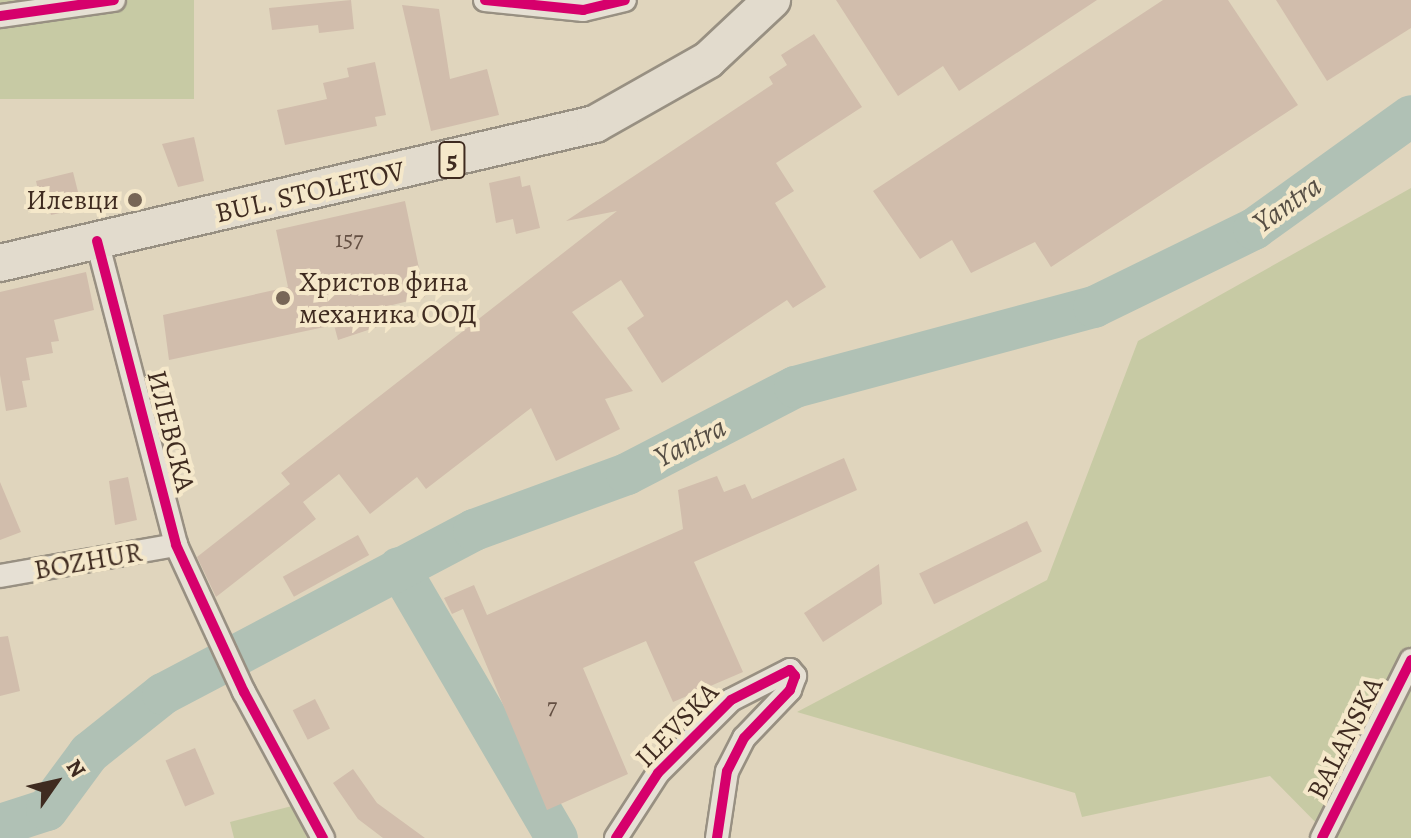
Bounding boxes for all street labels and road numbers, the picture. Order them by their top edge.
road number: 5 [438,138,466,182]
street label: BUL. STOLETOV [212,154,408,230]
street label: ИЛЕВСКА [140,367,202,495]
street label: BOZHUR [31,535,145,587]
street label: BALANSKA [1300,671,1390,805]
street label: ILEVSKA [628,675,726,775]

